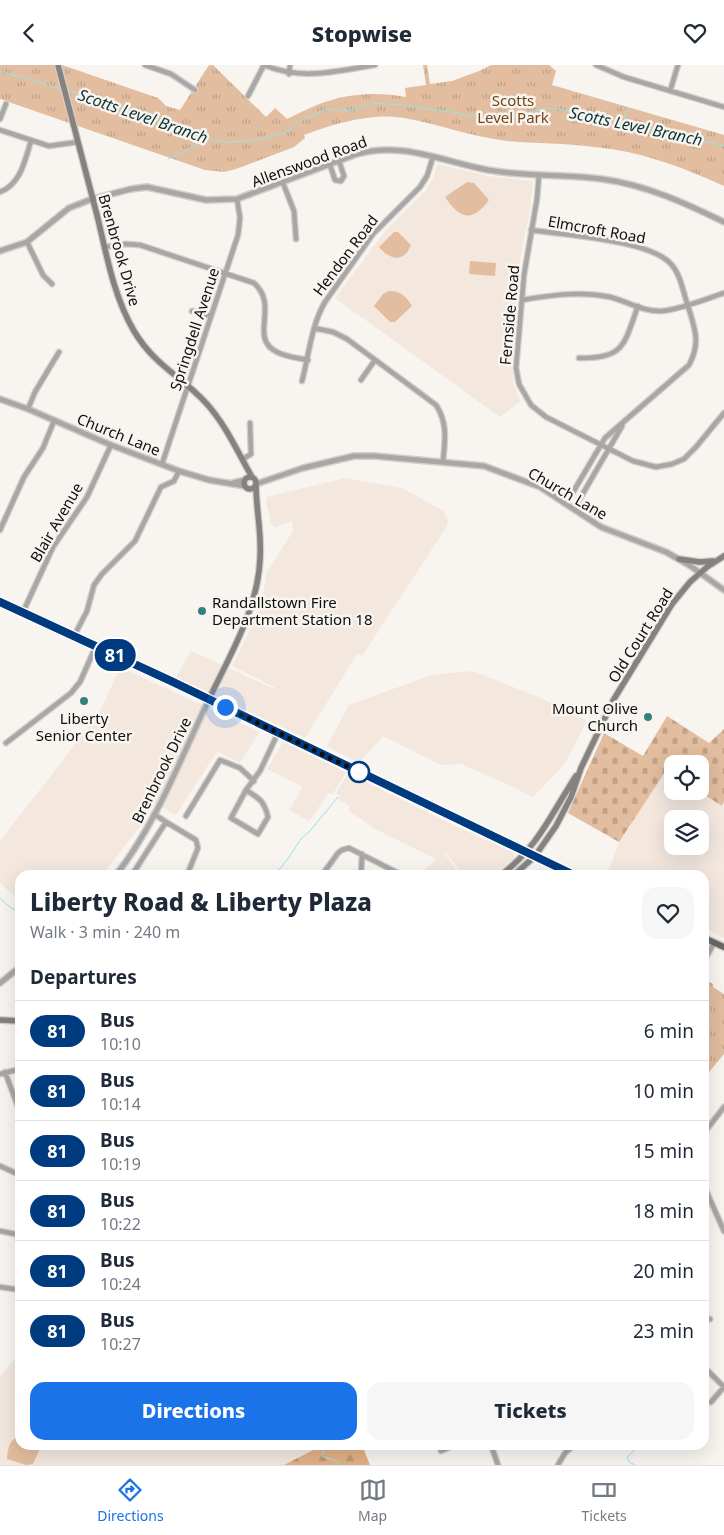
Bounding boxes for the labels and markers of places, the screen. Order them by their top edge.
place label: Randallstown Fire Department Station 18 [212,592,373,629]
marker: Randallstown Fire Department Station 18 [196,605,208,617]
marker: Liberty Senior Center [78,695,90,707]
place label: Mount Olive Church [552,698,638,735]
place label: Liberty Senior Center [36,708,132,745]
marker: Mount Olive Church [642,711,654,723]
unlabelled marker [348,761,370,783]

